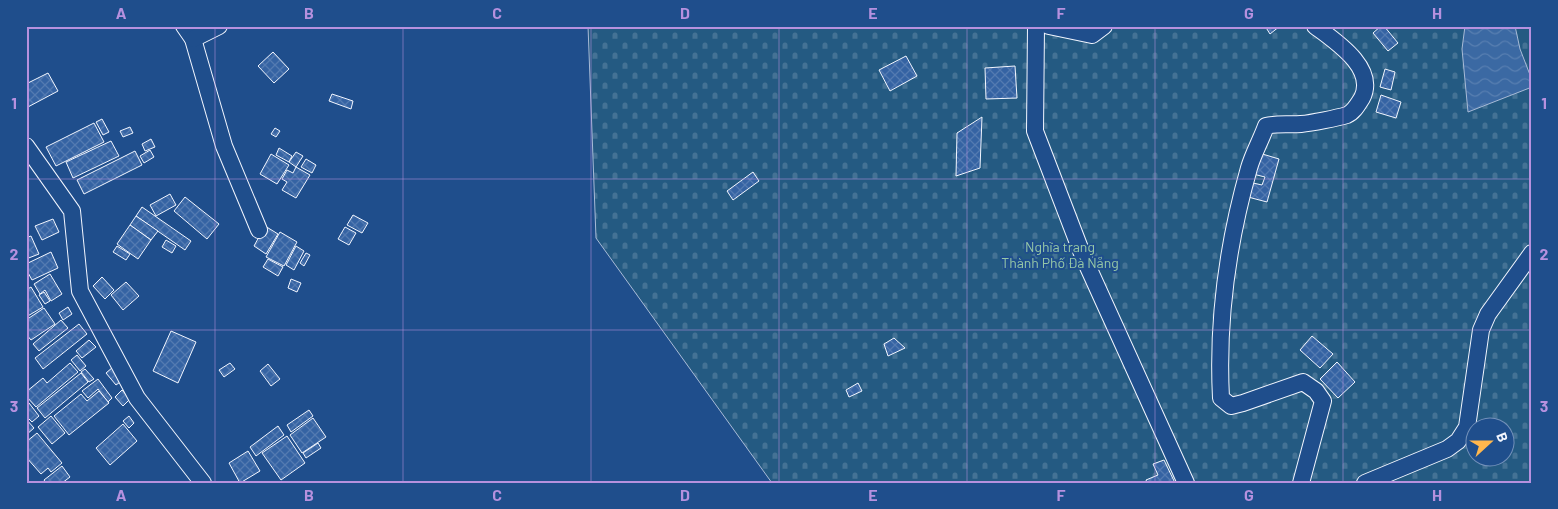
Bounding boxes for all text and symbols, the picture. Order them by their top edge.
text: A [116,3,127,22]
text: B [304,3,314,22]
text: C [492,3,502,22]
text: D [680,3,690,22]
text: E [868,3,878,22]
text: F [1057,3,1066,22]
text: G [1244,3,1254,22]
text: H [1432,3,1442,22]
text: 1 [11,93,17,112]
text: 1 [1541,93,1547,112]
park label: Nghĩa trang Thành Phố Đà Nẵng [1001,238,1119,271]
text: 2 [10,244,19,263]
text: 2 [1540,244,1549,263]
text: 3 [10,396,18,415]
text: 3 [1540,396,1548,415]
north arrow [1466,416,1516,466]
text: B [1493,430,1512,444]
text: A [116,485,127,504]
text: B [304,485,314,504]
text: C [492,485,502,504]
text: D [680,485,690,504]
text: E [868,485,878,504]
text: F [1057,485,1066,504]
text: G [1244,485,1254,504]
text: H [1432,485,1442,504]

